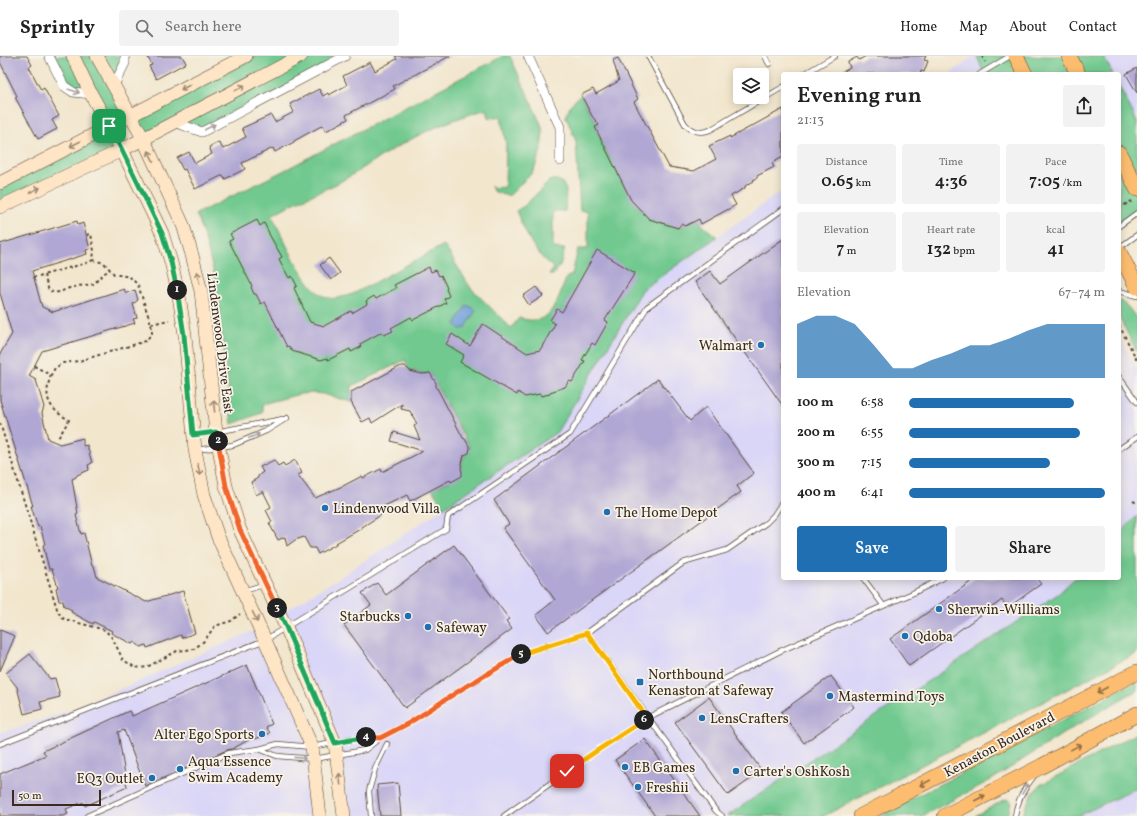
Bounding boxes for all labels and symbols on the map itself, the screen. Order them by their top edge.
one-way arrow [181,84,193,91]
one-way arrow [234,84,246,91]
one-way arrow [68,87,80,95]
pin [92,109,126,143]
one-way arrow [204,123,216,131]
one-way arrow [69,141,81,149]
one-way arrow [147,150,154,162]
one-way arrow [29,186,41,193]
one-way arrow [193,270,201,283]
street label: Lindenwood Drive East [201,271,238,415]
pin: 1 [167,280,187,300]
place label: Walmart [699,337,753,356]
marker: Walmart [756,340,766,350]
one-way arrow [210,399,217,412]
pin: 2 [208,431,228,451]
one-way arrow [248,432,260,439]
one-way arrow [195,463,203,476]
place label: Lindenwood Villa [333,500,440,519]
marker: Lindenwood Villa [320,503,330,513]
place label: The Home Depot [615,504,718,523]
marker: The Home Depot [602,507,612,517]
pin: 3 [267,598,287,618]
place label: Sherwin-Williams [947,601,1060,620]
marker: Sherwin-Williams [934,604,944,614]
place label: Starbucks [339,608,400,627]
one-way arrow [252,611,259,623]
marker: Starbucks [403,611,413,621]
place label: Safeway [436,619,487,638]
marker: Safeway [423,622,433,632]
place label: Qdoba [913,628,953,647]
marker: Qdoba [900,631,910,641]
pin: 5 [511,644,531,664]
place label: Northbound Kenaston at Safeway [648,666,774,701]
marker: Northbound Kenaston at Safeway [635,677,645,687]
one-way arrow [1097,687,1109,694]
place label: Mastermind Toys [838,688,945,707]
marker: Mastermind Toys [825,691,835,701]
street label: Kenaston Boulevard [941,708,1059,783]
pin: 6 [634,710,654,730]
place label: LensCrafters [710,710,789,729]
marker: LensCrafters [697,713,707,723]
place label: Alter Ego Sports [154,726,254,745]
pin: 4 [356,727,376,747]
marker: Alter Ego Sports [257,729,267,739]
one-way arrow [1070,743,1082,750]
place label: Aqua Essence Swim Academy [188,753,283,788]
one-way arrow [293,754,306,762]
pin [550,754,584,788]
place label: EB Games [633,759,695,778]
marker: EB Games [620,762,630,772]
place label: Carter's OshKosh [744,763,850,782]
marker: Aqua Essence Swim Academy [175,764,185,774]
marker: Carter's OshKosh [731,766,741,776]
place label: EQ3 Outlet [77,770,144,789]
marker: EQ3 Outlet [147,773,157,783]
one-way arrow [336,773,343,786]
place label: Freshii [646,779,689,798]
one-way arrow [919,779,931,787]
marker: Freshii [633,782,643,792]
one-way arrow [1022,783,1030,795]
scale bar [12,788,101,807]
one-way arrow [973,794,985,801]

